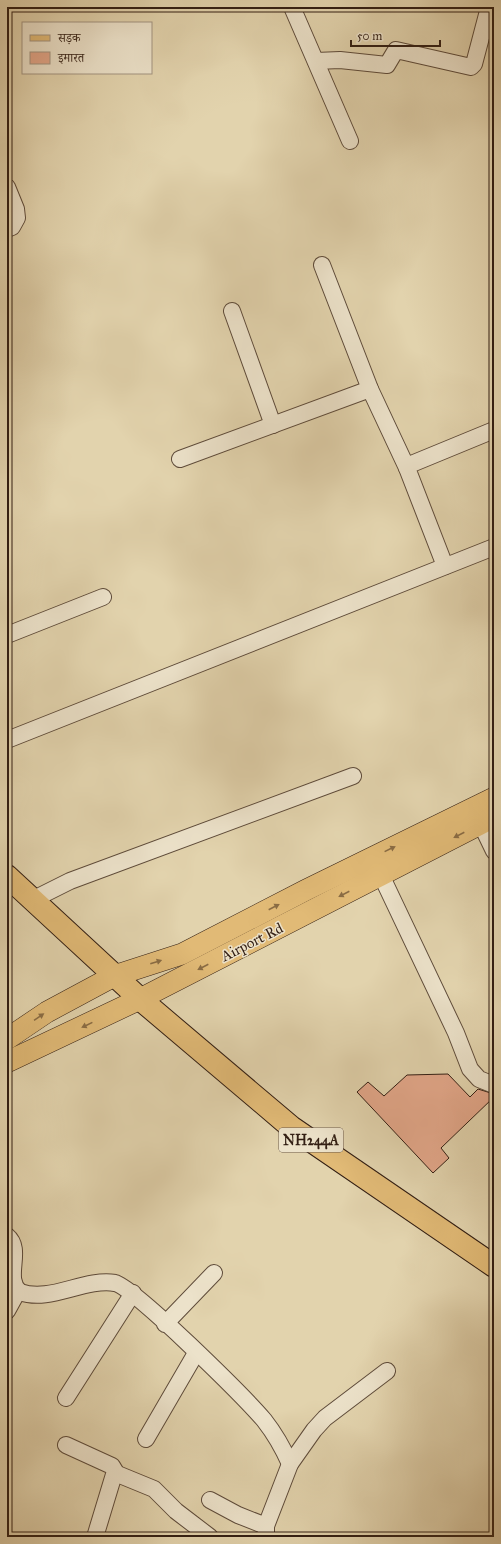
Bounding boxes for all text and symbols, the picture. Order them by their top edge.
legend [22,22,152,74]
scale bar [351,22,440,48]
text: 50 m [357,29,382,43]
text: सड़क [57,31,82,45]
text: इमारत [57,51,85,65]
one-way arrow [453,832,465,838]
one-way arrow [384,845,396,852]
one-way arrow [338,891,349,897]
one-way arrow [268,903,279,910]
street label: Airport Rd [217,919,286,966]
one-way arrow [151,959,163,965]
one-way arrow [197,963,209,970]
one-way arrow [34,1013,44,1021]
one-way arrow [81,1022,93,1028]
road number: NH244A [279,1128,343,1152]

